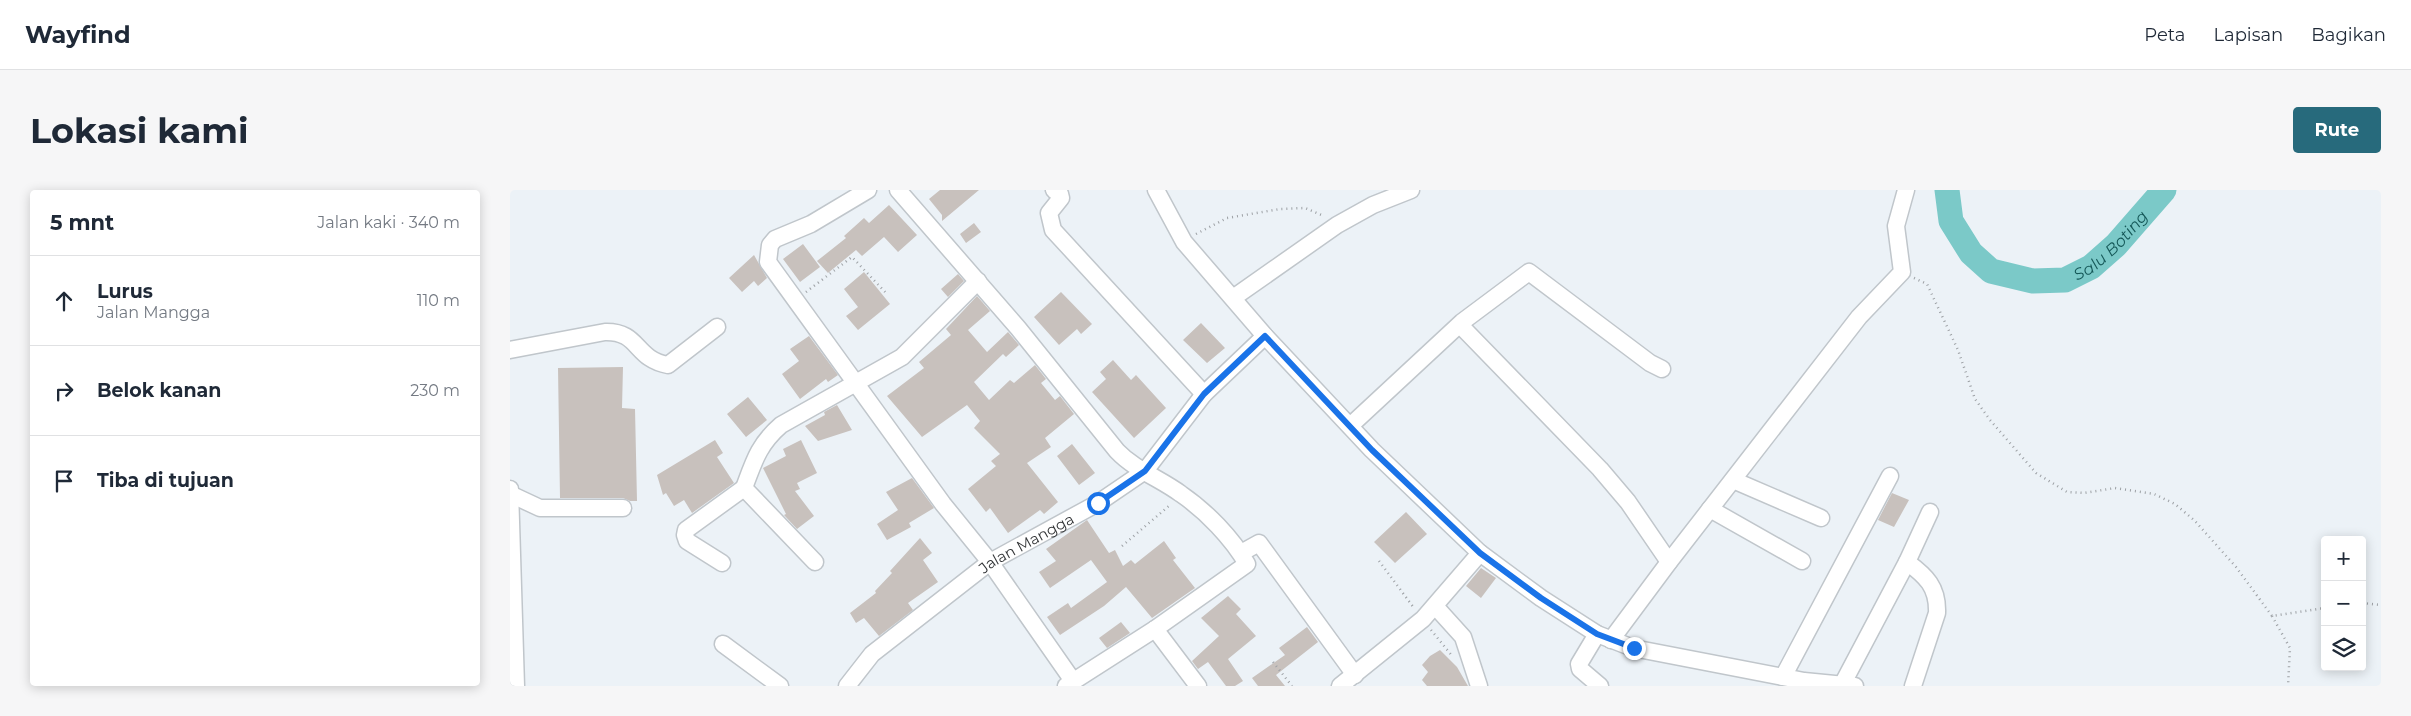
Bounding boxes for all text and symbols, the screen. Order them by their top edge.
text: Wayfind [25,20,131,49]
text: Peta [2144,24,2185,46]
text: Lapisan [2213,24,2283,46]
text: Bagikan [2311,24,2386,46]
button: Rute [2293,107,2381,153]
text: Lokasi kami [30,109,249,152]
water label: Salu Boting [2070,206,2151,284]
text: 5 mnt [50,210,114,235]
text: Jalan kaki · 340 m [317,213,460,232]
text: Lurus [97,280,153,303]
icon: ahead [50,287,78,315]
text: 110 m [417,291,460,310]
text: Jalan Mangga [97,303,210,322]
icon: right [50,377,78,405]
text: Belok kanan [97,379,221,402]
text: 230 m [410,381,460,400]
icon: arrive [50,467,78,495]
text: Tiba di tujuan [97,469,234,492]
route start [1087,492,1110,515]
street label: Jalan Mangga [974,509,1077,578]
map controls [2321,536,2366,671]
button: + [2321,536,2366,581]
button: − [2321,581,2366,626]
button: layers [2321,626,2366,671]
route end [1623,637,1646,660]

